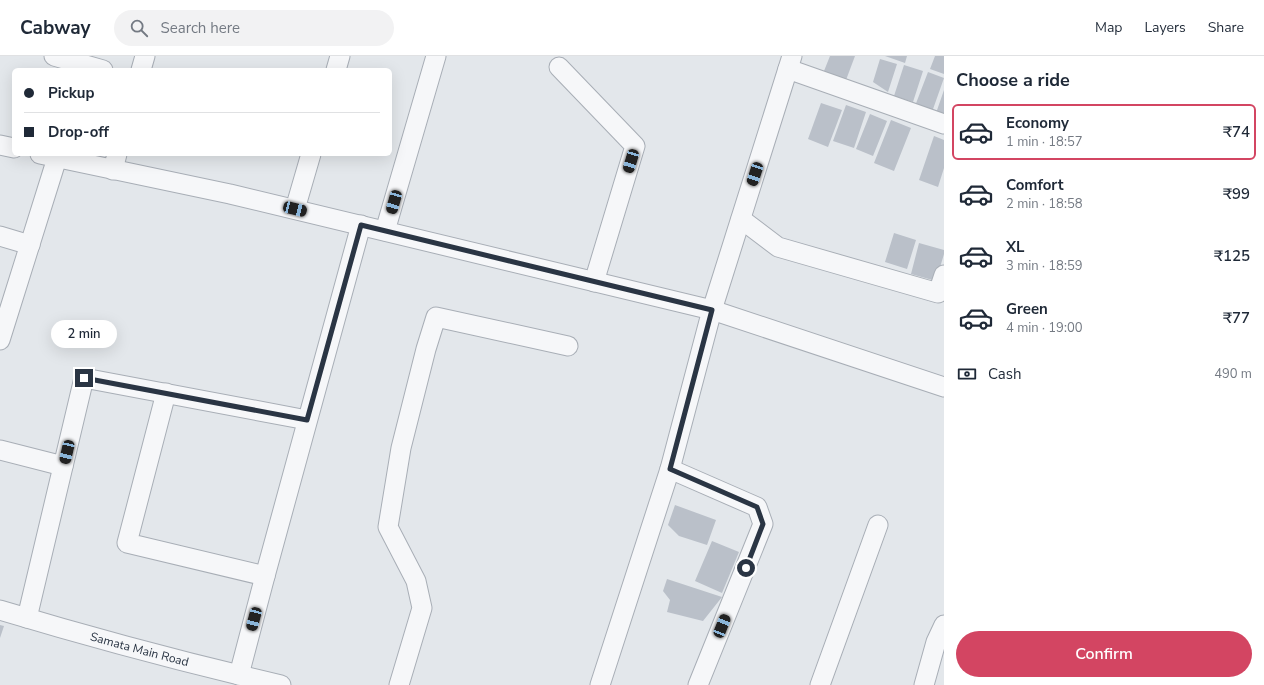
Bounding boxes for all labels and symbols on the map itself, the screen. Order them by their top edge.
car [622,148,640,174]
car [746,161,764,187]
car [385,189,403,215]
car [282,200,308,218]
callout: 2 min [51,320,117,348]
route end [75,369,93,387]
car [58,439,76,465]
route start [737,559,755,577]
car [245,606,263,632]
car [712,613,732,639]
street label: Samata Main Road [88,629,191,670]

